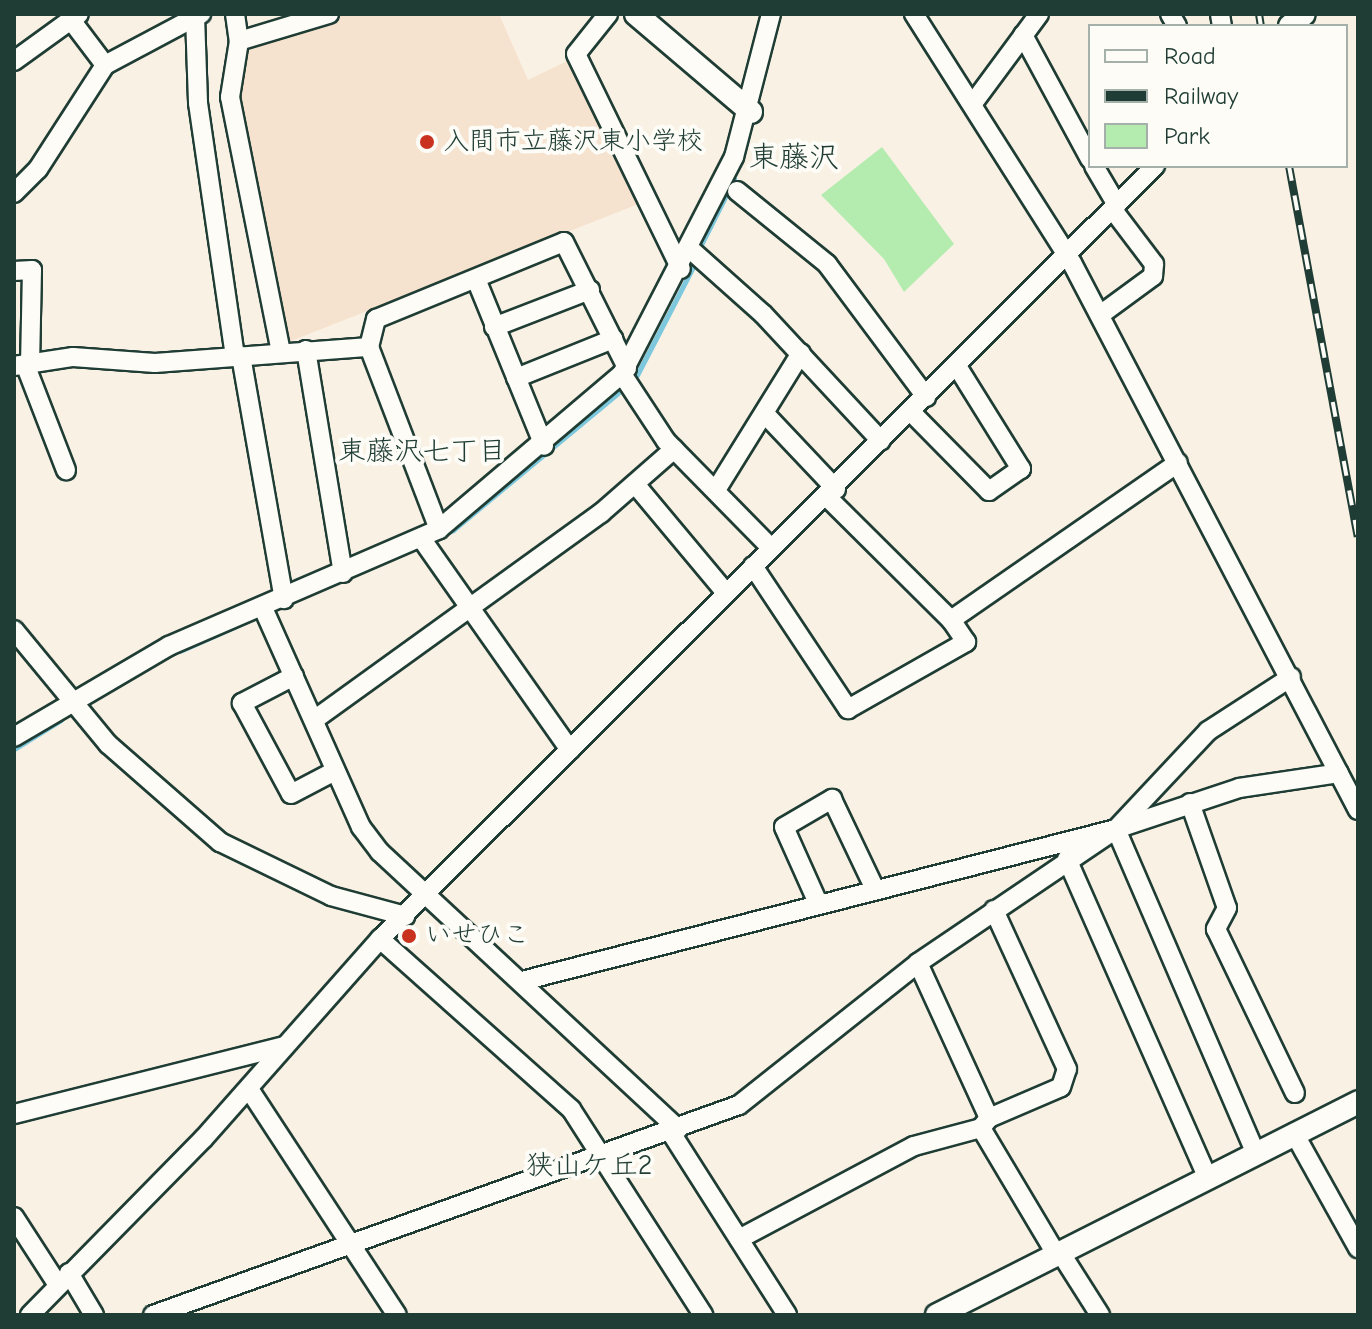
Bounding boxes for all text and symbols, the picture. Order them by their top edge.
legend [1088,24,1348,168]
text: Road [1164,42,1216,70]
text: Railway [1164,82,1238,110]
text: Park [1164,122,1210,150]
place label: 入間市立藤沢東小学校 [443,126,703,158]
marker: 入間市立藤沢東小学校 [418,133,436,151]
district label: 東藤沢 [749,140,839,176]
district label: 東藤沢七丁目 [338,434,506,468]
place label: いせひこ [425,920,529,952]
marker: いせひこ [400,927,418,945]
district label: 狭山ケ丘2 [526,1148,652,1182]

